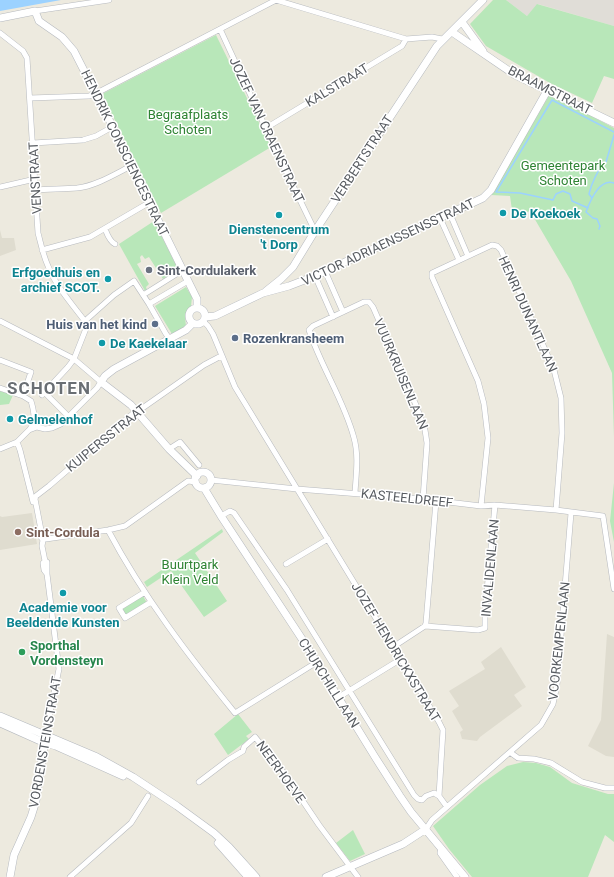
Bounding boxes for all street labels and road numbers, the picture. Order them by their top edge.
street label: JOZEF VAN CRAENSTRAAT [227,55,308,206]
street label: KALSTRAAT [303,60,372,110]
street label: BRAAMSTRAAT [506,62,595,118]
street label: HENDRIK CONSCIENCESTRAAT [78,67,172,239]
street label: VERBERTSTRAAT [328,112,396,206]
street label: VENSTRAAT [26,141,44,215]
street label: VICTOR ADRIAENSSENSSTRAAT [299,195,477,289]
street label: HENRI DUNANTLAAN [496,254,560,374]
street label: VUURKRUISENLAAN [371,316,431,432]
street label: KUIPERSSTRAAT [63,401,149,475]
street label: KASTEELDREEF [360,486,454,510]
street label: INVALIDENLAAN [478,518,502,618]
street label: JOZEF HENDRICKXSTRAAT [348,580,444,725]
street label: VOORKEMPENLAAN [545,581,573,701]
street label: CHURCHILLLAAN [295,635,363,731]
street label: VORDENSTEINSTRAAT [26,675,64,809]
street label: NEERHOEVE [253,738,309,806]

